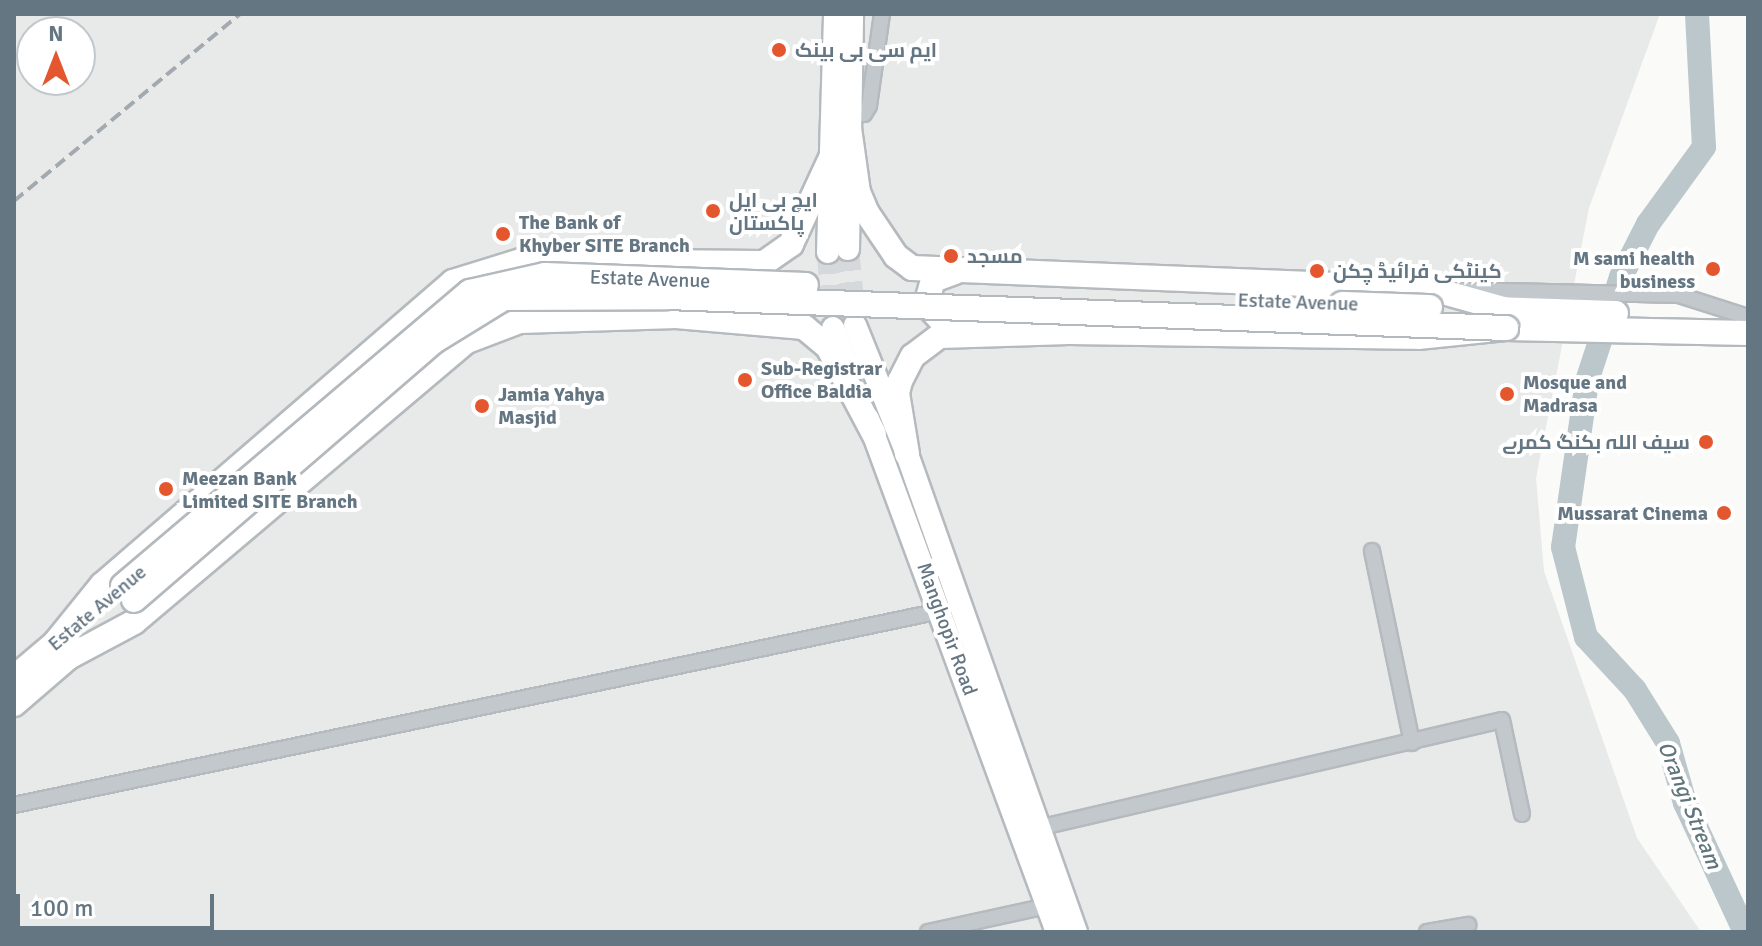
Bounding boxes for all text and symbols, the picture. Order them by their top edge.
north arrow [16,16,96,96]
text: N [48,20,64,47]
place label: ایم سی بی بینک [795,38,937,62]
marker: ایم سی بی بینک [770,41,788,59]
place label: ایچ بی ایل پاکستان [729,188,818,235]
marker: ایچ بی ایل پاکستان [704,202,722,220]
place label: The Bank of Khyber SITE Branch [519,210,690,257]
marker: The Bank of Khyber SITE Branch [494,225,512,243]
place label: مسجد [967,244,1023,268]
place label: M sami health business [1573,246,1695,293]
marker: مسجد [942,247,960,265]
marker: M sami health business [1702,258,1724,280]
place label: کینٹکی فرائیڈ چکن [1333,259,1502,283]
marker: کینٹکی فرائیڈ چکن [1308,262,1326,280]
street label: Estate Avenue [589,265,711,293]
street label: Estate Avenue [1237,288,1359,316]
place label: Sub-Registrar Office Baldia [761,356,882,403]
place label: Mosque and Madrasa [1523,370,1627,417]
marker: Sub-Registrar Office Baldia [736,371,754,389]
place label: Jamia Yahya Masjid [498,382,605,429]
marker: Mosque and Madrasa [1498,385,1516,403]
marker: Jamia Yahya Masjid [473,397,491,415]
place label: سیف اللہ بکنگ کمرے [1502,430,1690,454]
marker: سیف اللہ بکنگ کمرے [1697,433,1715,451]
place label: Meezan Bank Limited SITE Branch [182,466,358,513]
marker: Meezan Bank Limited SITE Branch [157,480,175,498]
place label: Mussarat Cinema [1557,501,1708,525]
marker: Mussarat Cinema [1715,504,1733,522]
street label: Manghopir Road [912,559,982,699]
street label: Estate Avenue [43,560,151,656]
water label: Orangi Stream [1652,737,1728,873]
scale bar [20,878,218,928]
text: 100 m [30,893,93,923]

